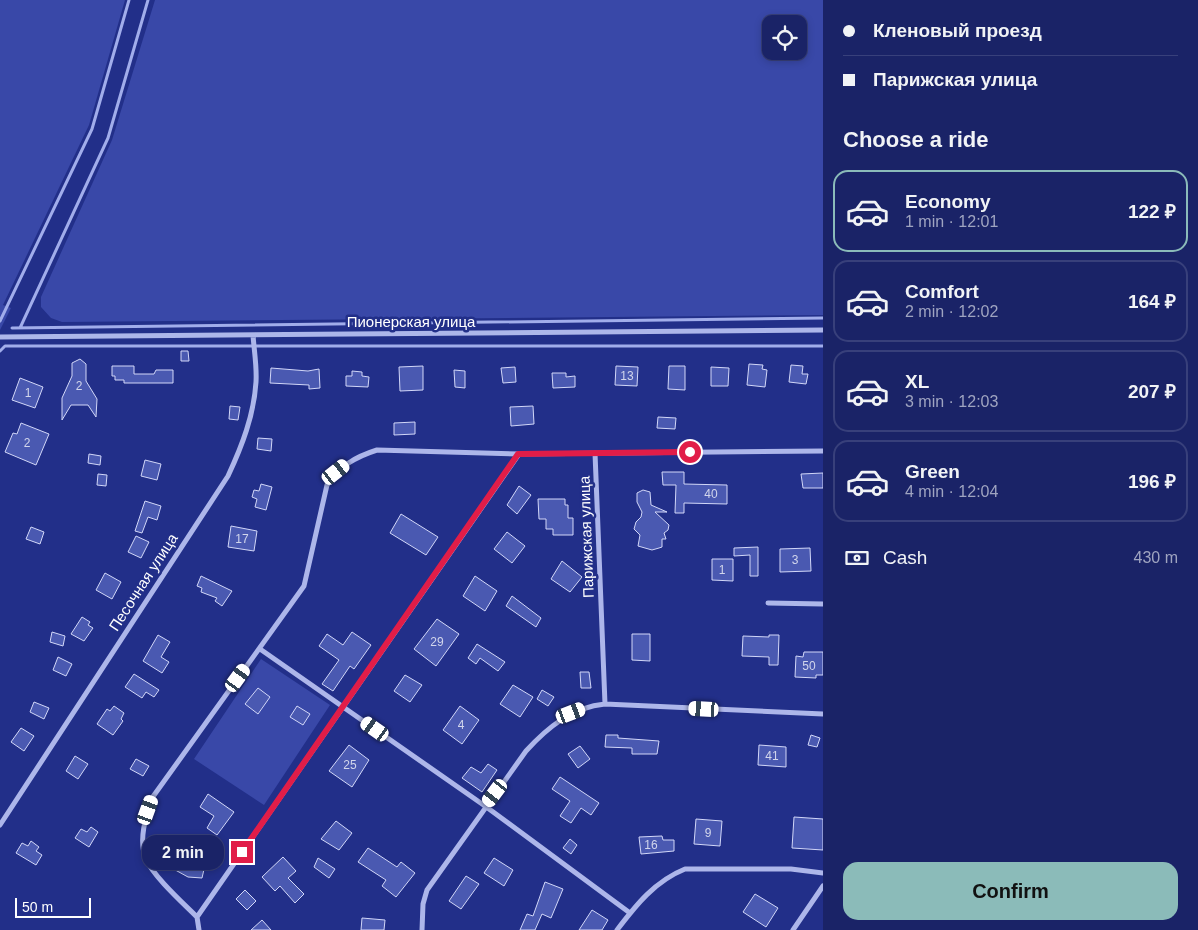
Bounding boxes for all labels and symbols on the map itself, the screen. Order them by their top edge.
street label: Пионерская улица [347,313,476,330]
house number: 13 [620,369,634,383]
house number: 2 [76,379,83,393]
house number: 1 [25,386,32,400]
house number: 2 [24,436,31,450]
route start [679,441,701,463]
car [319,457,352,487]
street label: Парижская улица [575,475,597,598]
house number: 40 [704,487,718,501]
street label: Песочная улица [105,530,181,634]
house number: 17 [235,532,249,546]
house number: 3 [792,553,799,567]
house number: 1 [719,563,726,577]
house number: 29 [430,635,444,649]
house number: 50 [802,659,816,673]
car [223,661,252,695]
car [554,701,587,725]
car [688,701,719,717]
car [358,714,391,744]
house number: 4 [458,718,465,732]
house number: 41 [765,749,779,763]
house number: 25 [343,758,357,772]
car [479,777,510,809]
car [135,793,160,827]
house number: 9 [705,826,712,840]
callout: 2 min [142,834,224,870]
house number: 16 [644,838,658,852]
route end [231,841,253,863]
scale bar [15,895,91,918]

